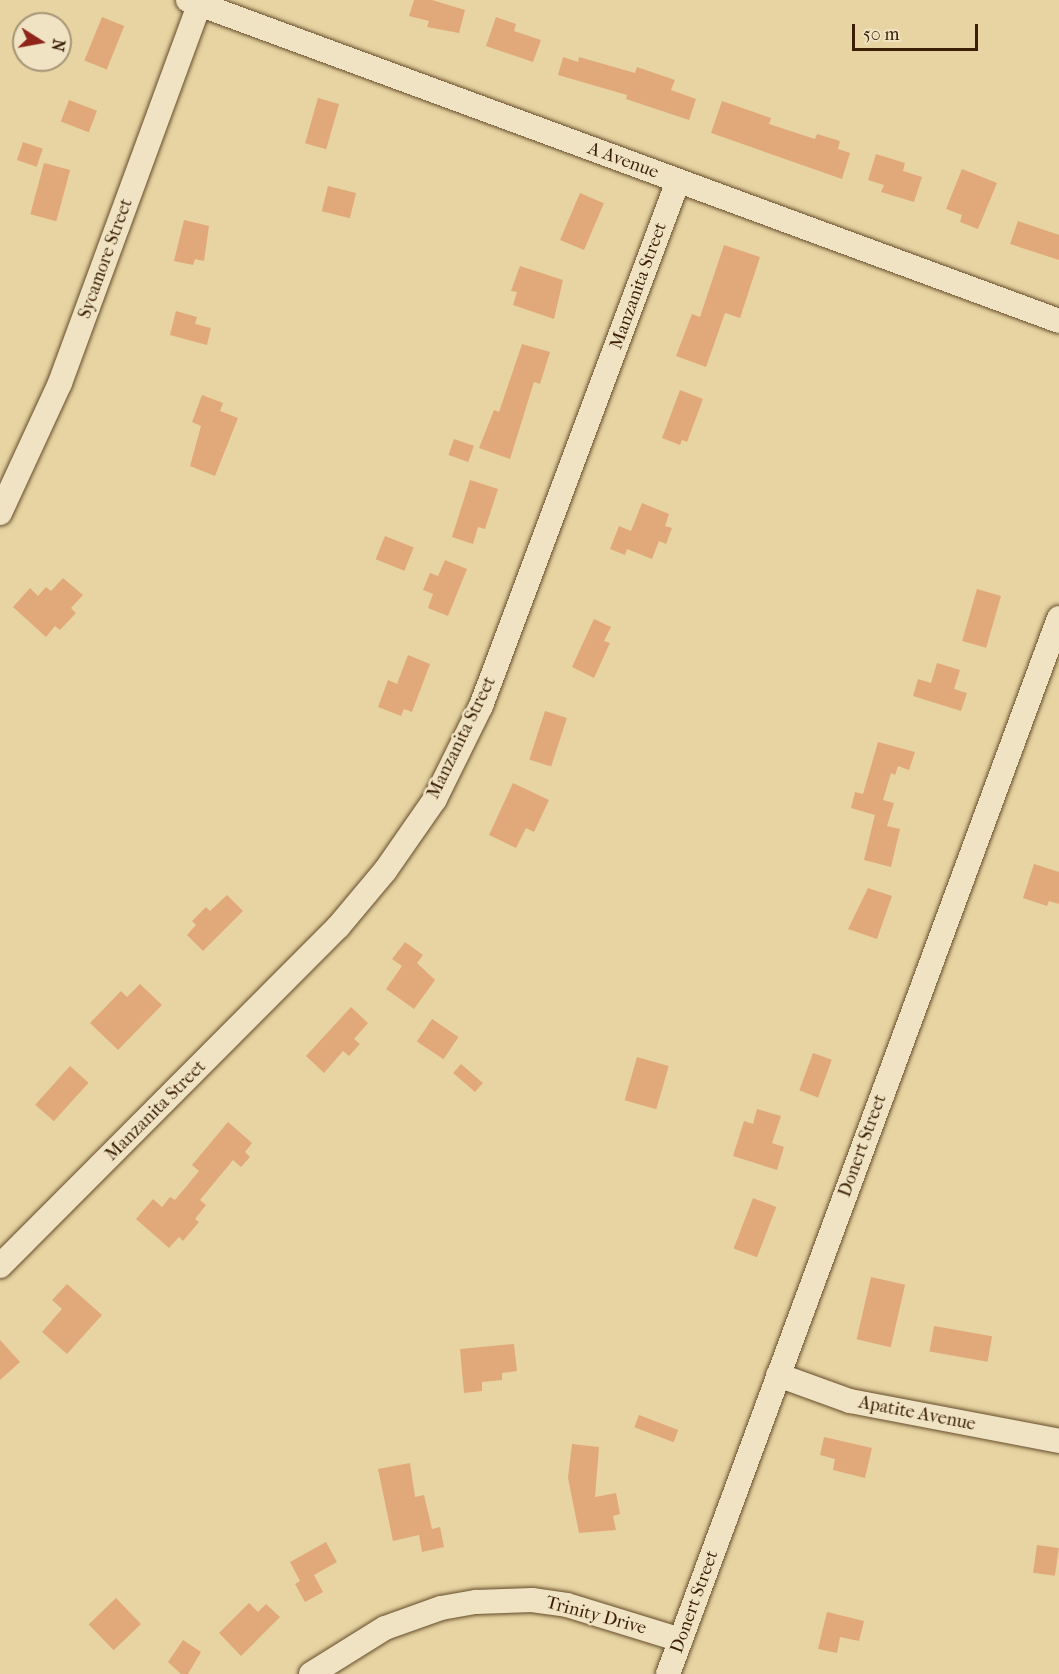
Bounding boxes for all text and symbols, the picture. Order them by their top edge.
north arrow [12,12,72,72]
scale bar [855,12,981,50]
text: 50 m [863,24,899,45]
text: N [48,37,69,53]
street label: A Avenue [585,138,661,184]
street label: Sycamore Street [74,196,138,322]
street label: Manzanita Street [606,220,672,352]
street label: Manzanita Street [423,673,501,803]
street label: Manzanita Street [101,1056,211,1166]
street label: Donert Street [834,1092,892,1200]
street label: Apatite Avenue [857,1392,977,1436]
street label: Donert Street [666,1548,724,1656]
street label: Trinity Drive [543,1592,649,1640]

